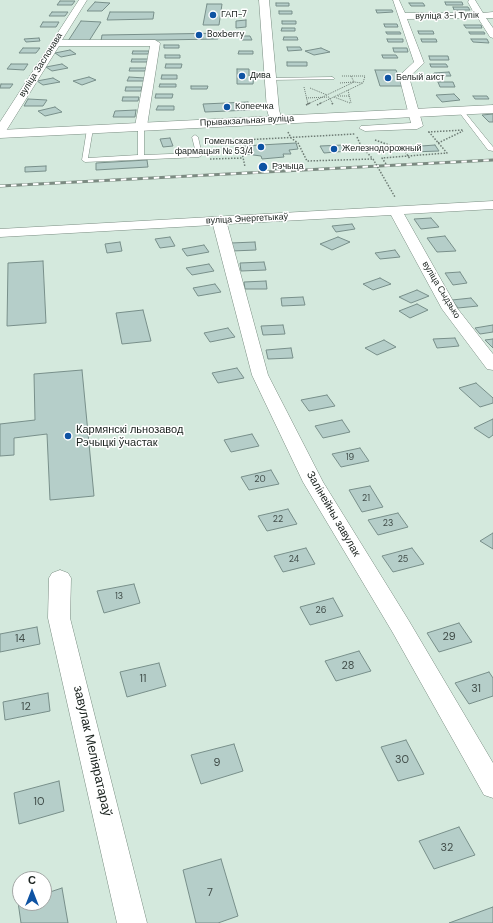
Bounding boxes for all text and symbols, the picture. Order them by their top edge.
marker: ГАП-7 [208,10,218,20]
place label: ГАП-7 [221,10,247,20]
street label: вуліца 3-і Тупік [415,10,479,22]
marker: Boxberry [194,30,204,40]
place label: Boxberry [207,30,244,40]
street label: вуліца Заслонава [17,31,65,99]
marker: Дива [237,71,247,81]
place label: Дива [250,71,271,81]
marker: Белый аист [383,73,393,83]
place label: Белый аист [396,73,444,83]
marker: Копеечка [222,102,232,112]
place label: Копеечка [235,102,274,112]
street label: Прывакзальная вуліца [200,113,294,129]
place label: Гомельская фармацыя № 53/4 [175,137,253,158]
marker: Гомельская фармацыя № 53/4 [256,142,266,152]
marker: Железнодорожный [329,144,339,154]
place label: Железнодорожный [342,144,422,154]
marker: Рэчыца [257,161,269,173]
place label: Рэчыца [272,162,304,172]
street label: вуліца Энергетыкаў [206,211,288,227]
street label: вуліца Сыдзько [420,259,462,321]
place label: Кармянскі льнозавод Рэчыцкі ўчастак [76,423,183,449]
marker: Кармянскі льнозавод Рэчыцкі ўчастак [63,431,73,441]
house number: 19 [346,453,354,463]
street label: Залінейны завулак [303,469,363,559]
house number: 20 [254,475,266,485]
house number: 21 [362,494,370,504]
house number: 22 [273,515,283,525]
house number: 23 [383,519,393,529]
house number: 24 [289,555,299,565]
house number: 25 [398,555,408,565]
house number: 13 [115,592,123,602]
house number: 26 [316,606,326,616]
house number: 29 [442,630,456,644]
house number: 14 [15,632,25,646]
house number: 28 [342,659,354,673]
house number: 11 [140,672,146,686]
house number: 31 [471,682,481,696]
street label: завулак Меліяратараў [69,684,115,818]
house number: 12 [21,700,31,714]
house number: 30 [395,753,409,767]
house number: 9 [214,756,220,770]
house number: 10 [34,795,44,809]
house number: 32 [441,841,453,855]
north arrow [12,871,52,911]
text: С [28,873,36,887]
house number: 7 [207,886,213,900]

